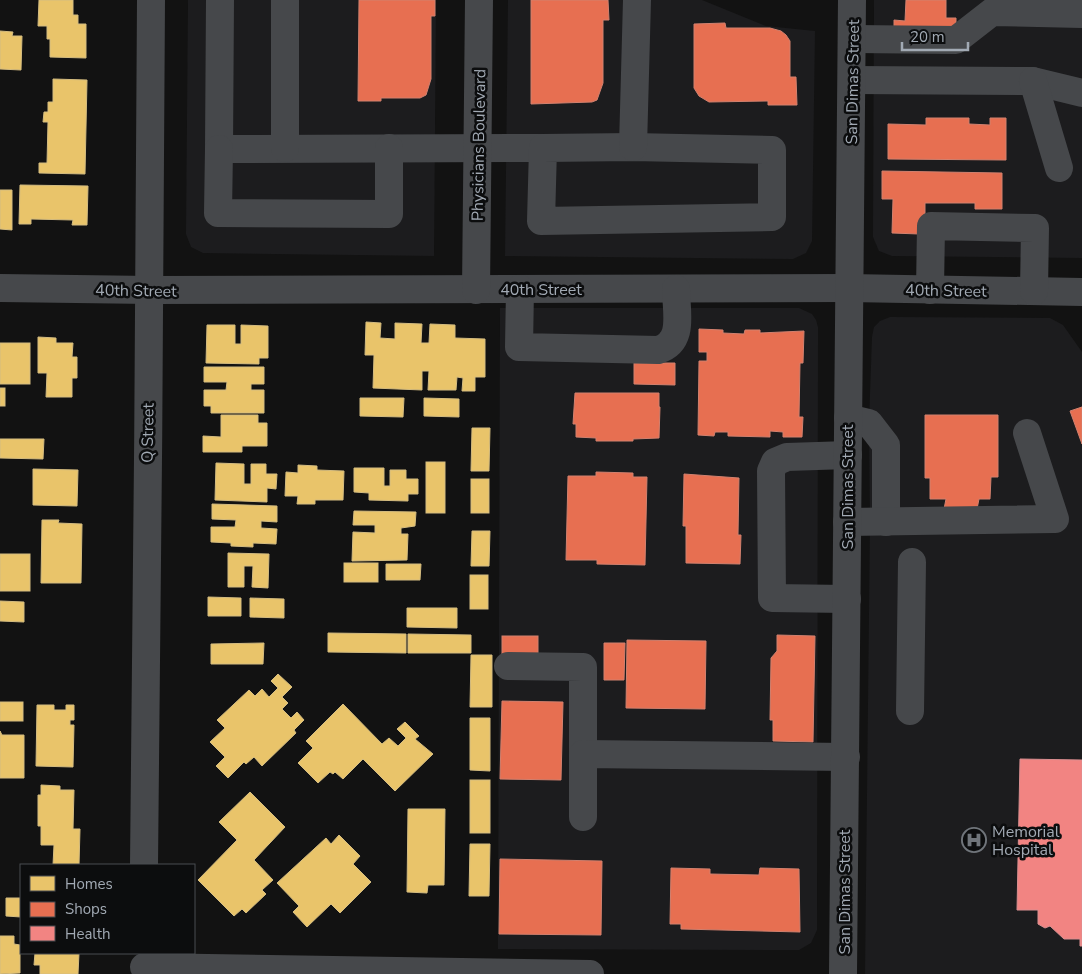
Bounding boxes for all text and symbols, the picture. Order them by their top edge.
street label: San Dimas Street [841,19,865,145]
scale bar [902,20,968,52]
text: 20 m [910,27,945,47]
street label: Physicians Boulevard [467,69,491,221]
street label: 40th Street [95,279,177,303]
street label: 40th Street [500,279,582,301]
street label: 40th Street [905,279,987,303]
street label: Q Street [136,402,160,463]
street label: San Dimas Street [837,424,859,549]
place label: Memorial Hospital [992,821,1060,861]
hospital icon: Memorial Hospital [961,827,987,853]
street label: San Dimas Street [834,829,856,954]
legend [20,864,195,954]
text: Homes [65,874,113,894]
text: Shops [65,899,107,919]
text: Health [65,924,110,944]

